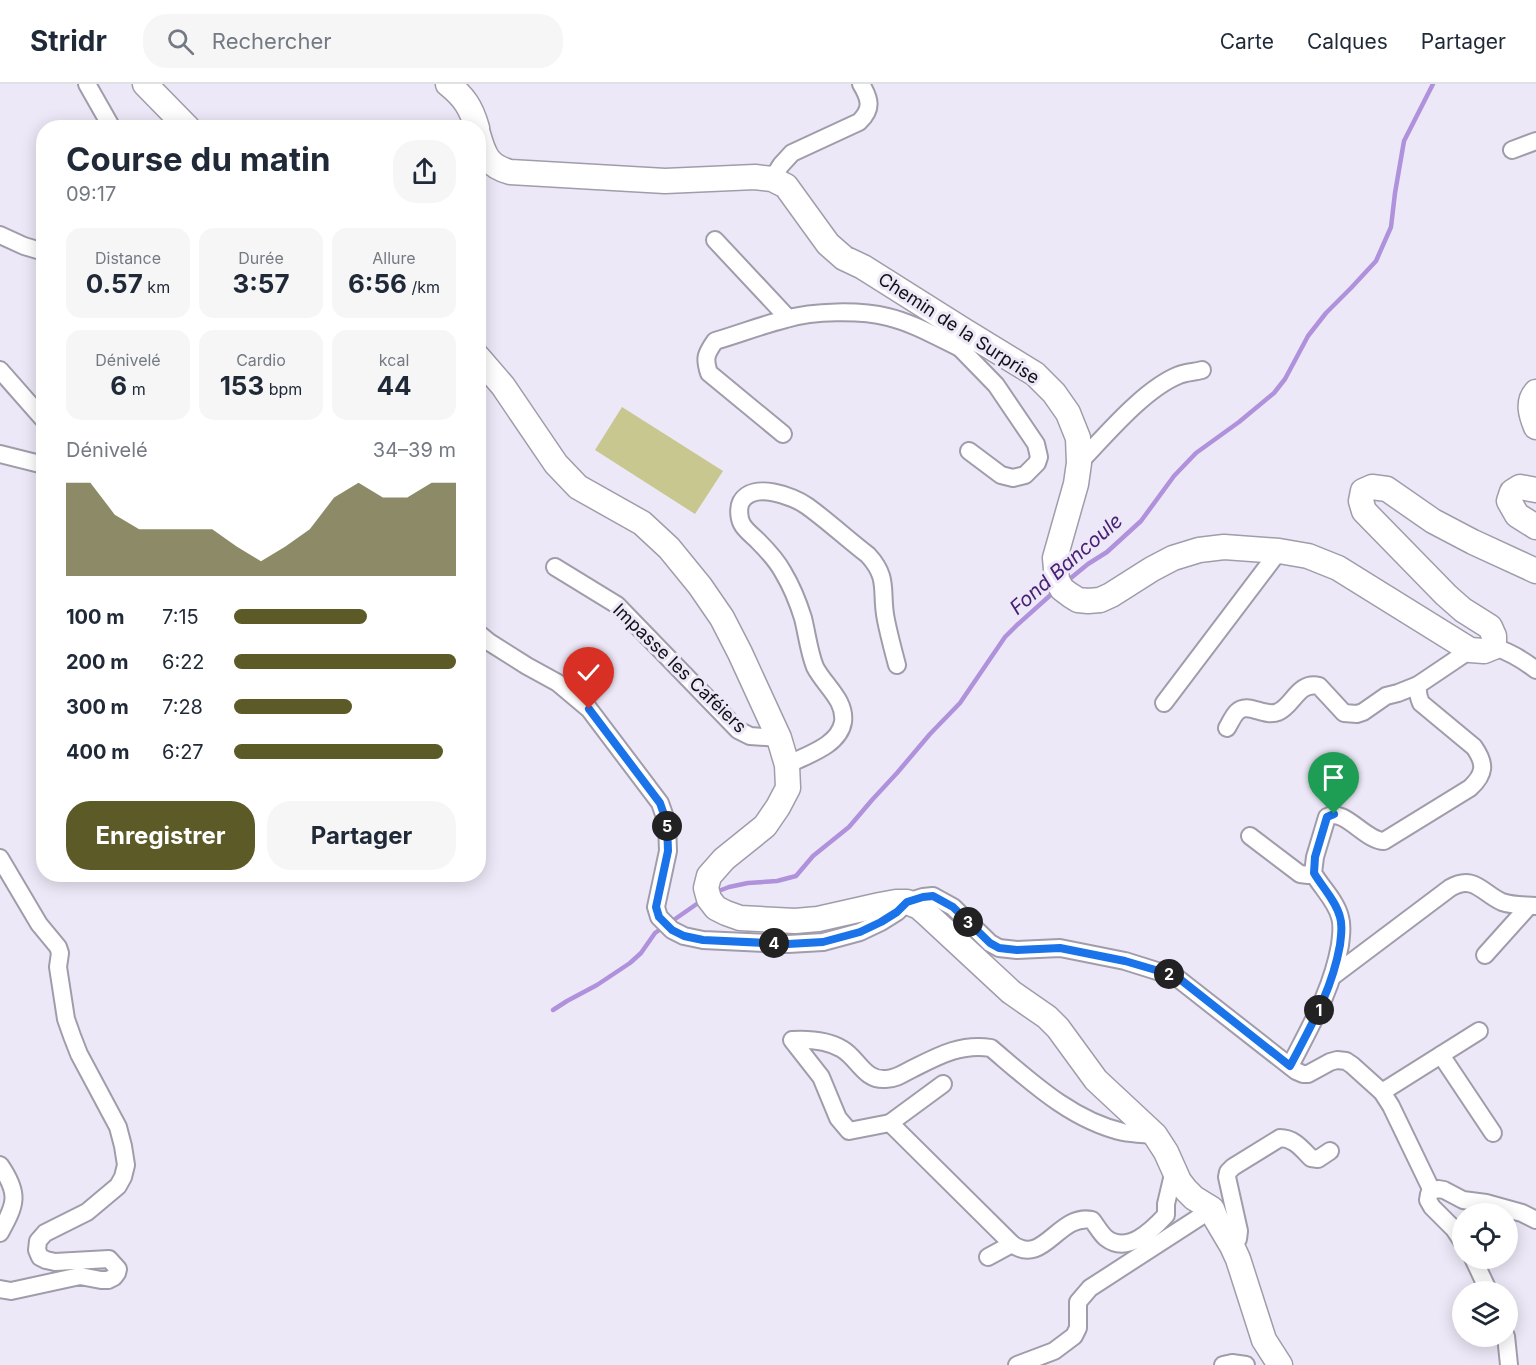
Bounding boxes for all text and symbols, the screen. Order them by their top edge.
search box [143,14,563,68]
text: Stridr [30,24,107,58]
icon: search [164,25,197,58]
text: Rechercher [212,28,332,54]
text: Carte [1220,29,1274,54]
text: Calques [1307,29,1388,54]
text: Partager [1421,29,1506,54]
text: Course du matin [66,139,331,179]
button: share [393,140,456,203]
text: 09:17 [66,182,116,206]
text: Distance [95,248,161,268]
text: Durée [238,248,284,268]
text: Allure [372,248,416,268]
text: 0.57 [86,268,143,299]
text: 3:57 [232,268,290,299]
text: 6:56 [348,268,407,299]
street label: Chemin de la Surprise [874,268,1044,388]
text: km [143,277,170,297]
text: /km [407,277,440,297]
text: Dénivelé [95,350,161,370]
text: Cardio [236,350,286,370]
text: kcal [379,350,409,370]
text: 6 [110,370,127,401]
text: 153 [220,370,264,401]
text: 44 [376,370,412,401]
text: m [127,379,146,399]
text: bpm [264,379,302,399]
text: Dénivelé [66,438,148,462]
text: 34–39 m [373,438,456,462]
water label: Fond Bancoule [1005,509,1127,619]
street label: Impasse les Caféiers [609,599,751,737]
text: 100 m [66,605,125,629]
text: 7:15 [162,605,199,629]
pin [563,647,614,709]
text: 200 m [66,650,129,674]
text: 6:22 [162,650,205,674]
icon: check [572,656,605,689]
text: 300 m [66,695,129,719]
text: 7:28 [162,695,203,719]
text: 400 m [66,740,130,764]
text: 6:27 [162,740,204,764]
pin [1308,752,1359,814]
icon: arrive [1317,761,1350,794]
button: Enregistrer [66,801,255,870]
button: Partager [267,801,456,870]
pin: 5 [652,811,682,841]
text: 5 [662,816,672,836]
pin: 3 [953,907,983,937]
text: 3 [963,912,973,932]
pin: 4 [759,928,789,958]
text: 4 [769,933,779,953]
pin: 2 [1154,959,1184,989]
text: 2 [1164,964,1174,984]
pin: 1 [1304,995,1334,1025]
text: 1 [1316,1000,1322,1020]
map controls [1452,1203,1518,1347]
button: locate [1452,1203,1518,1269]
button: layers [1452,1281,1518,1347]

